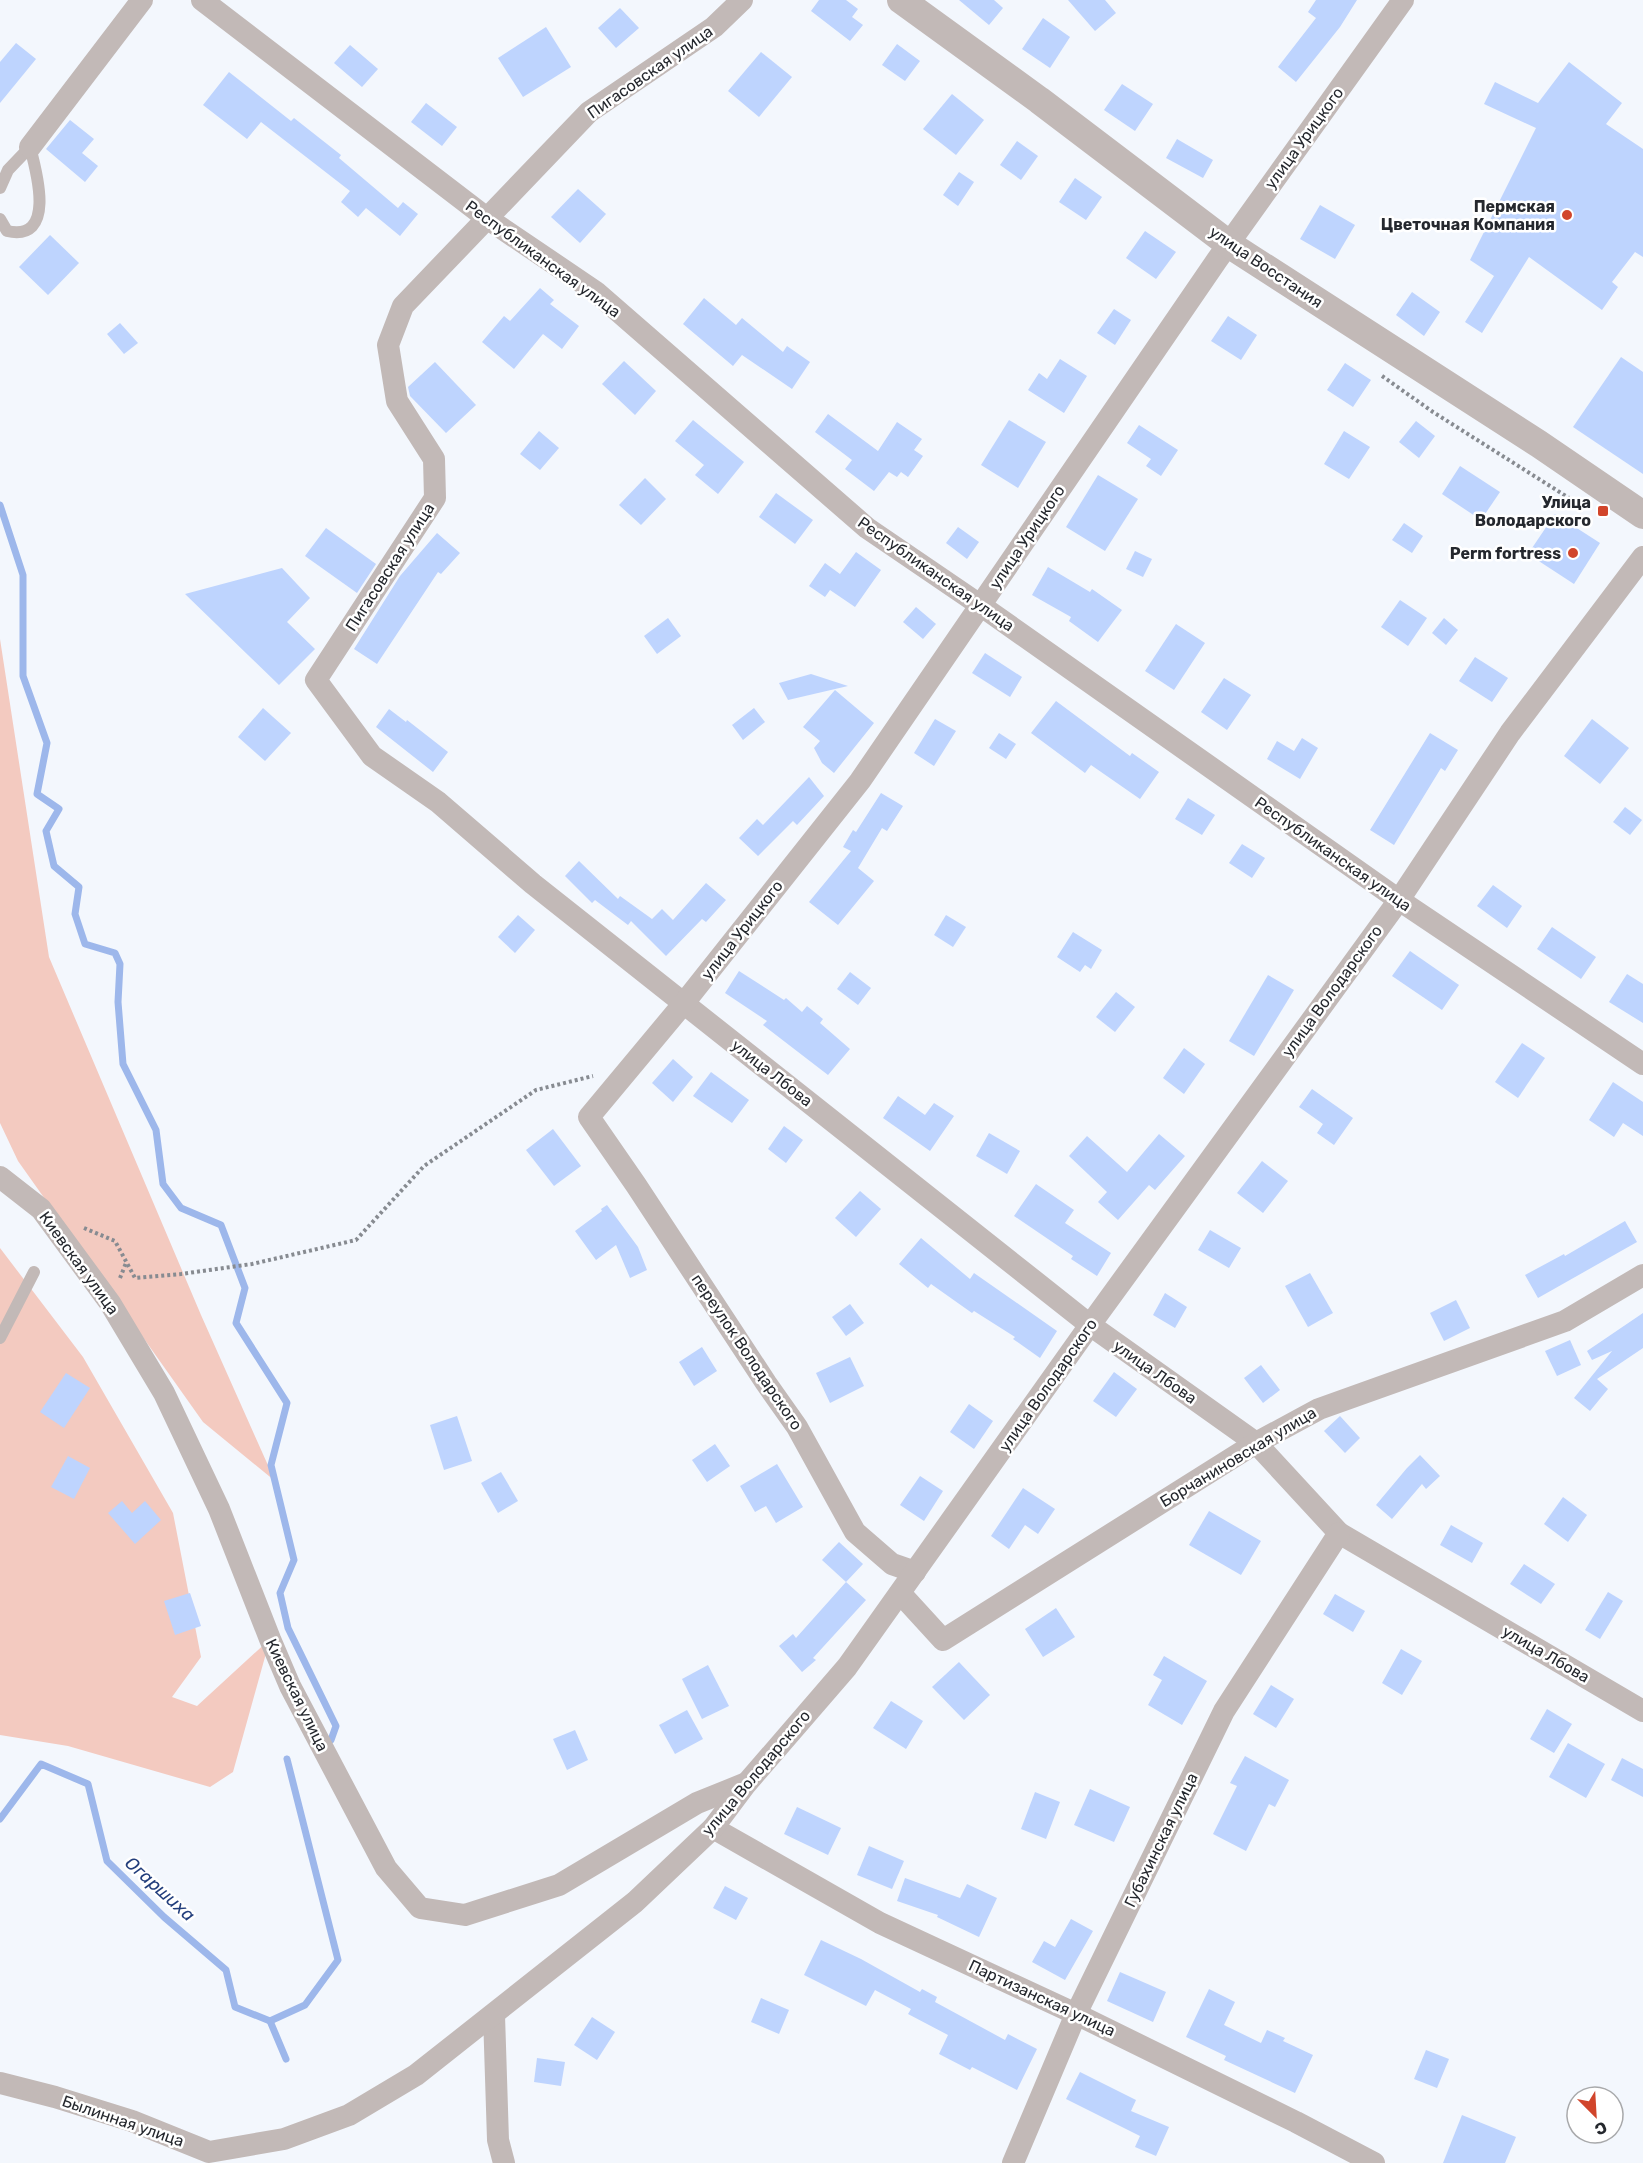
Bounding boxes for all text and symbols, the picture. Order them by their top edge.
street label: Пигасовская улица [584,22,716,122]
street label: улица Урицкого [1261,83,1347,193]
street label: Республиканская улица [462,196,624,322]
place label: Пермская Цветочная Компания [1381,197,1555,234]
marker: Пермская Цветочная Компания [1560,208,1574,222]
street label: улица Восстания [1206,222,1326,312]
street label: улица Урицкого [985,481,1069,593]
place label: Улица Володарского [1475,493,1591,530]
street label: Пигасовская улица [342,499,438,635]
marker: Улица Володарского [1596,504,1610,518]
street label: Республиканская улица [854,513,1018,635]
place label: Perm fortress [1450,544,1561,563]
marker: Perm fortress [1566,546,1580,560]
street label: Республиканская улица [1251,793,1415,915]
street label: улица Урицкого [697,876,787,984]
street label: улица Володарского [1278,921,1386,1061]
street label: улица Лбова [728,1035,816,1111]
street label: Киевская улица [35,1208,123,1318]
street label: переулок Володарского [688,1270,806,1434]
street label: улица Володарского [995,1315,1101,1455]
street label: улица Лбова [1110,1336,1200,1408]
street label: Борчаниновская улица [1156,1403,1320,1511]
street label: улица Лбова [1499,1621,1593,1687]
street label: Киевская улица [262,1636,332,1754]
street label: улица Володарского [698,1706,814,1840]
street label: Губахинская улица [1120,1770,1202,1910]
water label: Огаршиха [121,1852,200,1926]
street label: Партизанская улица [966,1956,1118,2040]
north arrow [1565,2085,1625,2145]
street label: Былинная улица [60,2091,186,2151]
text: С [1592,2117,1610,2139]

